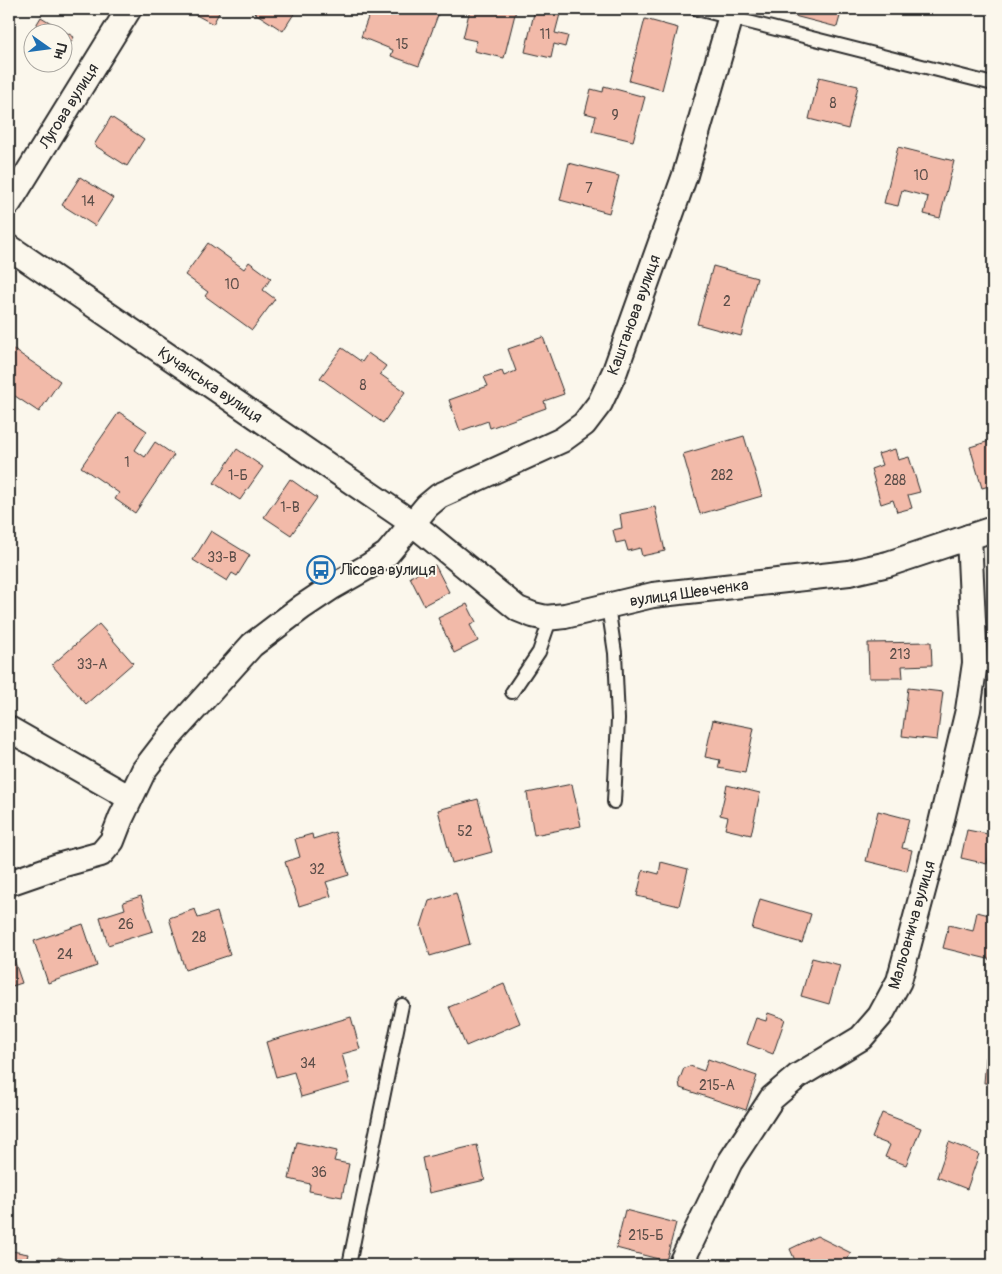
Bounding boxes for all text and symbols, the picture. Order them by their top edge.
north arrow [22,22,72,72]
house number: 11 [540,26,550,43]
house number: 15 [395,36,409,53]
text: Пн [50,42,70,61]
street label: Лугова вулиця [34,60,103,153]
house number: 8 [829,95,837,112]
house number: 9 [611,107,619,124]
house number: 10 [913,167,929,184]
house number: 7 [585,180,593,197]
house number: 14 [81,193,95,210]
street label: Каштанова вулиця [603,252,665,378]
house number: 10 [224,276,240,293]
house number: 2 [723,293,731,310]
street label: Кучанська вулиця [154,343,266,427]
house number: 8 [359,377,367,394]
house number: 1 [124,454,130,471]
house number: 1-Б [228,467,248,484]
house number: 282 [711,467,734,484]
house number: 288 [884,472,906,489]
house number: 1-В [280,499,300,516]
house number: 33-В [207,549,237,566]
bus stop icon: Лісова вулиця [306,555,336,585]
place label: Лісова вулиця [339,560,436,580]
street label: вулиця Шевченка [628,575,750,611]
house number: 213 [889,646,911,663]
house number: 33-А [77,656,107,673]
house number: 52 [457,823,473,840]
street label: Мальовнича вулиця [884,858,940,992]
house number: 32 [309,861,325,878]
house number: 26 [118,916,134,933]
house number: 28 [192,929,206,946]
house number: 24 [57,946,73,963]
house number: 34 [300,1055,316,1072]
house number: 215-А [699,1077,735,1094]
house number: 36 [311,1164,327,1181]
house number: 215-Б [628,1227,664,1244]

